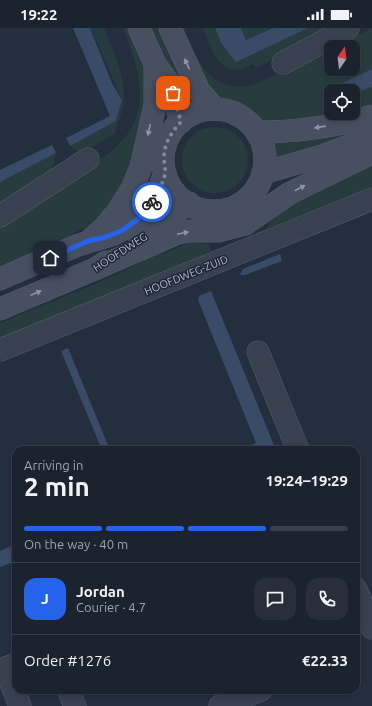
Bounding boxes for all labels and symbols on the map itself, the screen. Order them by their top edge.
north arrow [324,40,360,76]
one-way arrow [184,59,190,70]
pin [156,76,190,110]
one-way arrow [146,124,152,137]
one-way arrow [314,124,326,130]
courier [132,182,172,222]
one-way arrow [295,184,306,191]
one-way arrow [177,229,189,235]
street label: HOOFDWEG [91,230,149,274]
pin [33,241,67,275]
street label: HOOFDWEG-ZUID [142,253,230,297]
one-way arrow [30,290,42,297]

